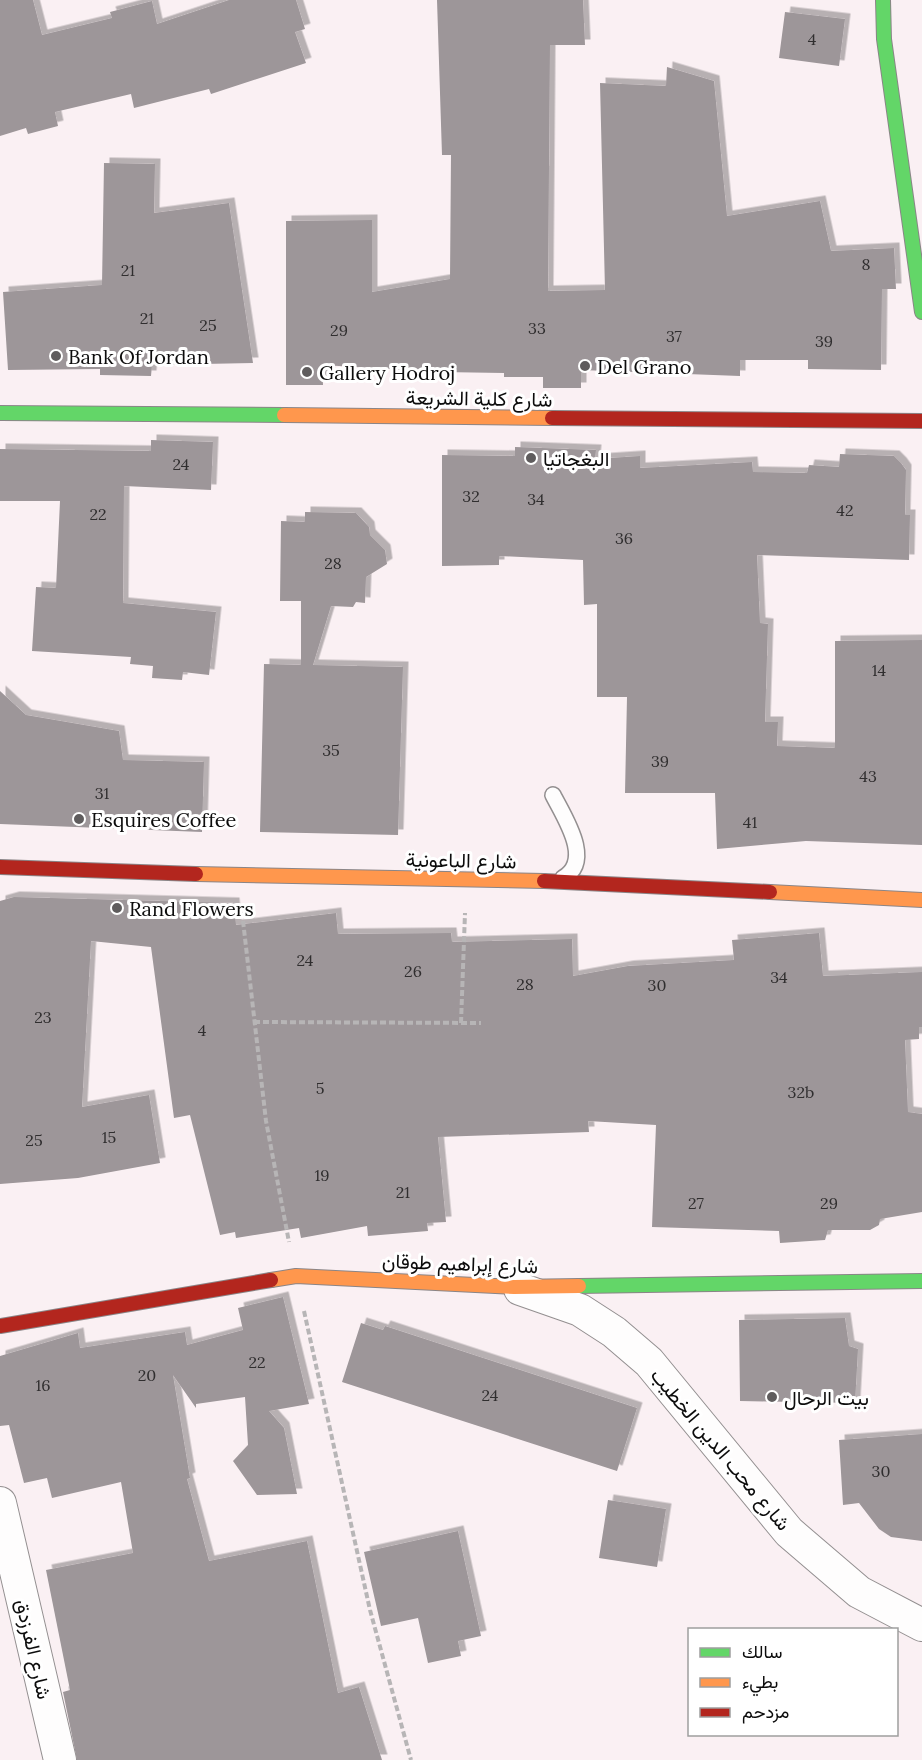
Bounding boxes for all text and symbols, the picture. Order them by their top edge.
house number: 4 [808,29,817,49]
house number: 8 [862,254,871,274]
house number: 21 [121,260,135,280]
house number: 21 [140,308,154,328]
house number: 25 [199,315,217,335]
house number: 33 [528,318,546,338]
house number: 29 [330,320,348,340]
house number: 37 [666,326,683,346]
house number: 39 [815,331,833,351]
place label: Bank Of Jordan [68,344,209,369]
marker: Bank Of Jordan [49,349,63,363]
place label: Del Grano [597,354,691,379]
marker: Del Grano [578,359,592,373]
place label: Gallery Hodroj [319,360,455,385]
marker: Gallery Hodroj [300,365,314,379]
street label: شارع كلية الشريعة [405,384,553,414]
place label: البغجاتيا [543,446,609,471]
marker: البغجاتيا [524,451,538,465]
house number: 24 [173,454,190,474]
house number: 32 [462,486,480,506]
house number: 34 [527,489,545,509]
house number: 42 [836,500,854,520]
house number: 22 [89,504,107,524]
house number: 36 [615,528,633,548]
house number: 28 [324,553,342,573]
house number: 14 [872,660,887,680]
house number: 35 [322,740,340,760]
house number: 39 [651,751,669,771]
house number: 43 [859,766,877,786]
house number: 31 [95,783,110,803]
place label: Esquires Coffee [91,807,237,832]
marker: Esquires Coffee [72,812,86,826]
house number: 41 [743,812,757,832]
street label: شارع الباعونية [405,847,517,875]
place label: Rand Flowers [129,896,254,921]
marker: Rand Flowers [110,901,124,915]
house number: 24 [297,950,314,970]
house number: 26 [404,961,422,981]
house number: 34 [770,967,788,987]
house number: 28 [516,974,534,994]
house number: 30 [648,975,666,995]
house number: 23 [34,1007,52,1027]
house number: 4 [198,1020,207,1040]
house number: 5 [316,1078,324,1098]
house number: 32b [788,1082,814,1102]
house number: 15 [102,1127,116,1147]
house number: 25 [25,1130,43,1150]
house number: 19 [314,1165,330,1185]
house number: 21 [396,1182,410,1202]
house number: 27 [688,1193,705,1213]
house number: 29 [820,1193,838,1213]
street label: شارع إبراهيم طوقان [382,1248,538,1280]
house number: 22 [248,1352,266,1372]
street label: شارع محب الدين الخطيب [644,1363,796,1537]
house number: 20 [138,1365,156,1385]
house number: 16 [35,1375,51,1395]
house number: 24 [482,1385,499,1405]
place label: بيت الرحال [784,1385,869,1411]
marker: بيت الرحال [765,1390,779,1404]
house number: 30 [872,1461,890,1481]
street label: شارع الفرزدق [8,1597,58,1702]
legend [688,1628,898,1736]
text: سالك [742,1640,782,1663]
text: بطيء [742,1670,778,1697]
text: مزدحم [742,1700,789,1724]

